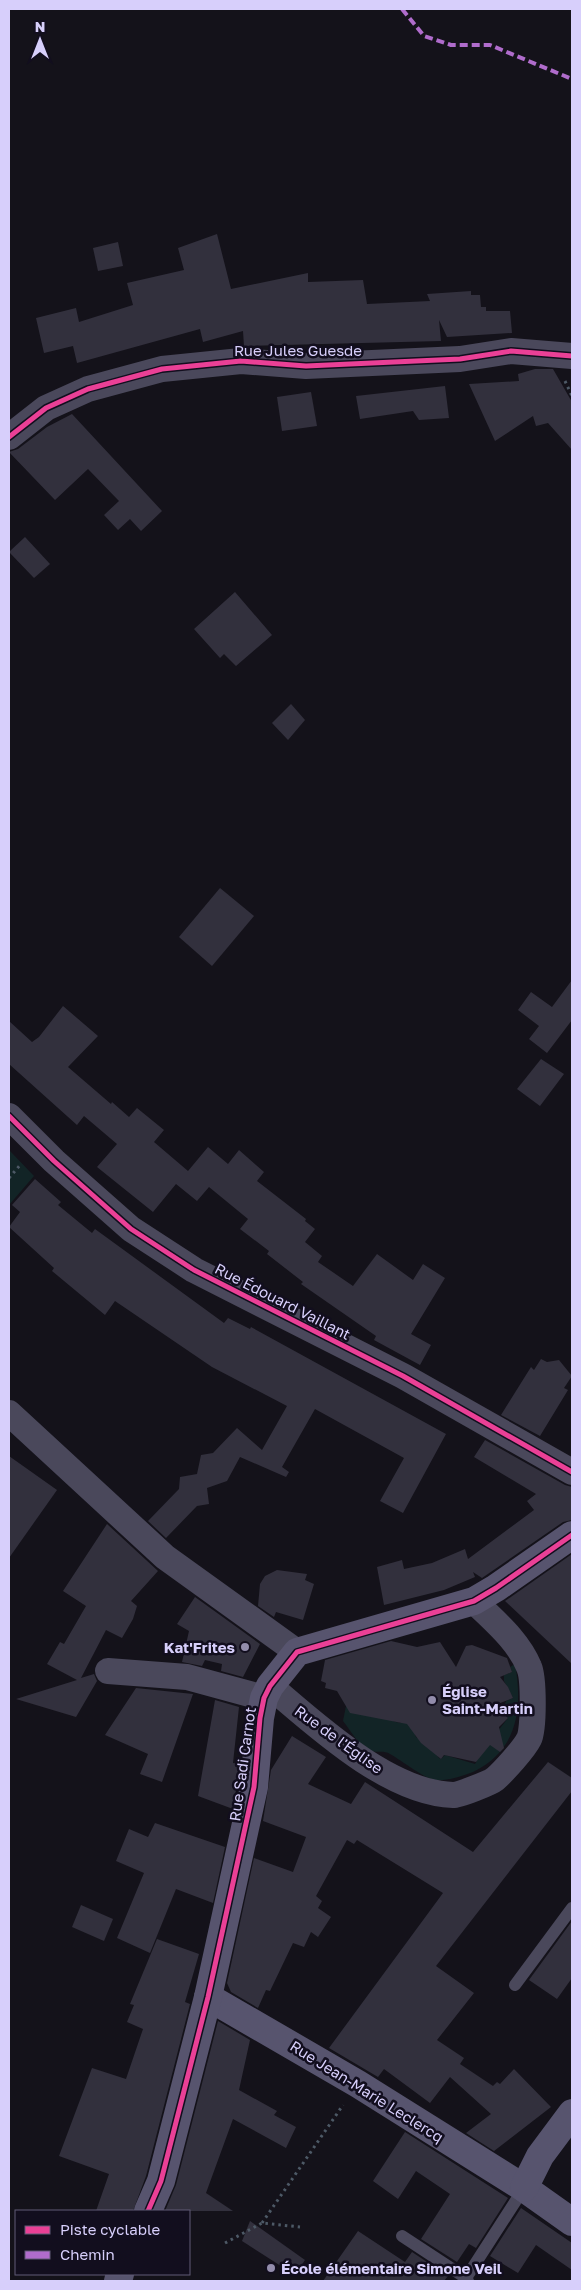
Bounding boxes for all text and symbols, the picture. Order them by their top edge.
north arrow [15,15,65,65]
text: N [35,18,45,35]
street label: Rue Jules Guesde [234,341,362,359]
street label: Rue Édouard Vaillant [212,1259,354,1343]
place label: Kat'Frites [164,1638,235,1656]
marker: Kat'Frites [239,1641,251,1653]
place label: Église Saint-Martin [442,1682,533,1717]
marker: Église Saint-Martin [426,1694,438,1706]
street label: Rue de l'Église [292,1701,387,1777]
street label: Rue Sadi Carnot [225,1706,259,1822]
street label: Rue Jean-Marie Leclercq [287,2036,447,2146]
legend [15,2210,190,2275]
text: Piste cyclable [60,2220,161,2238]
text: Chemin [60,2245,115,2263]
place label: École élémentaire Simone Veil [281,2259,502,2277]
marker: École élémentaire Simone Veil [265,2262,277,2274]

